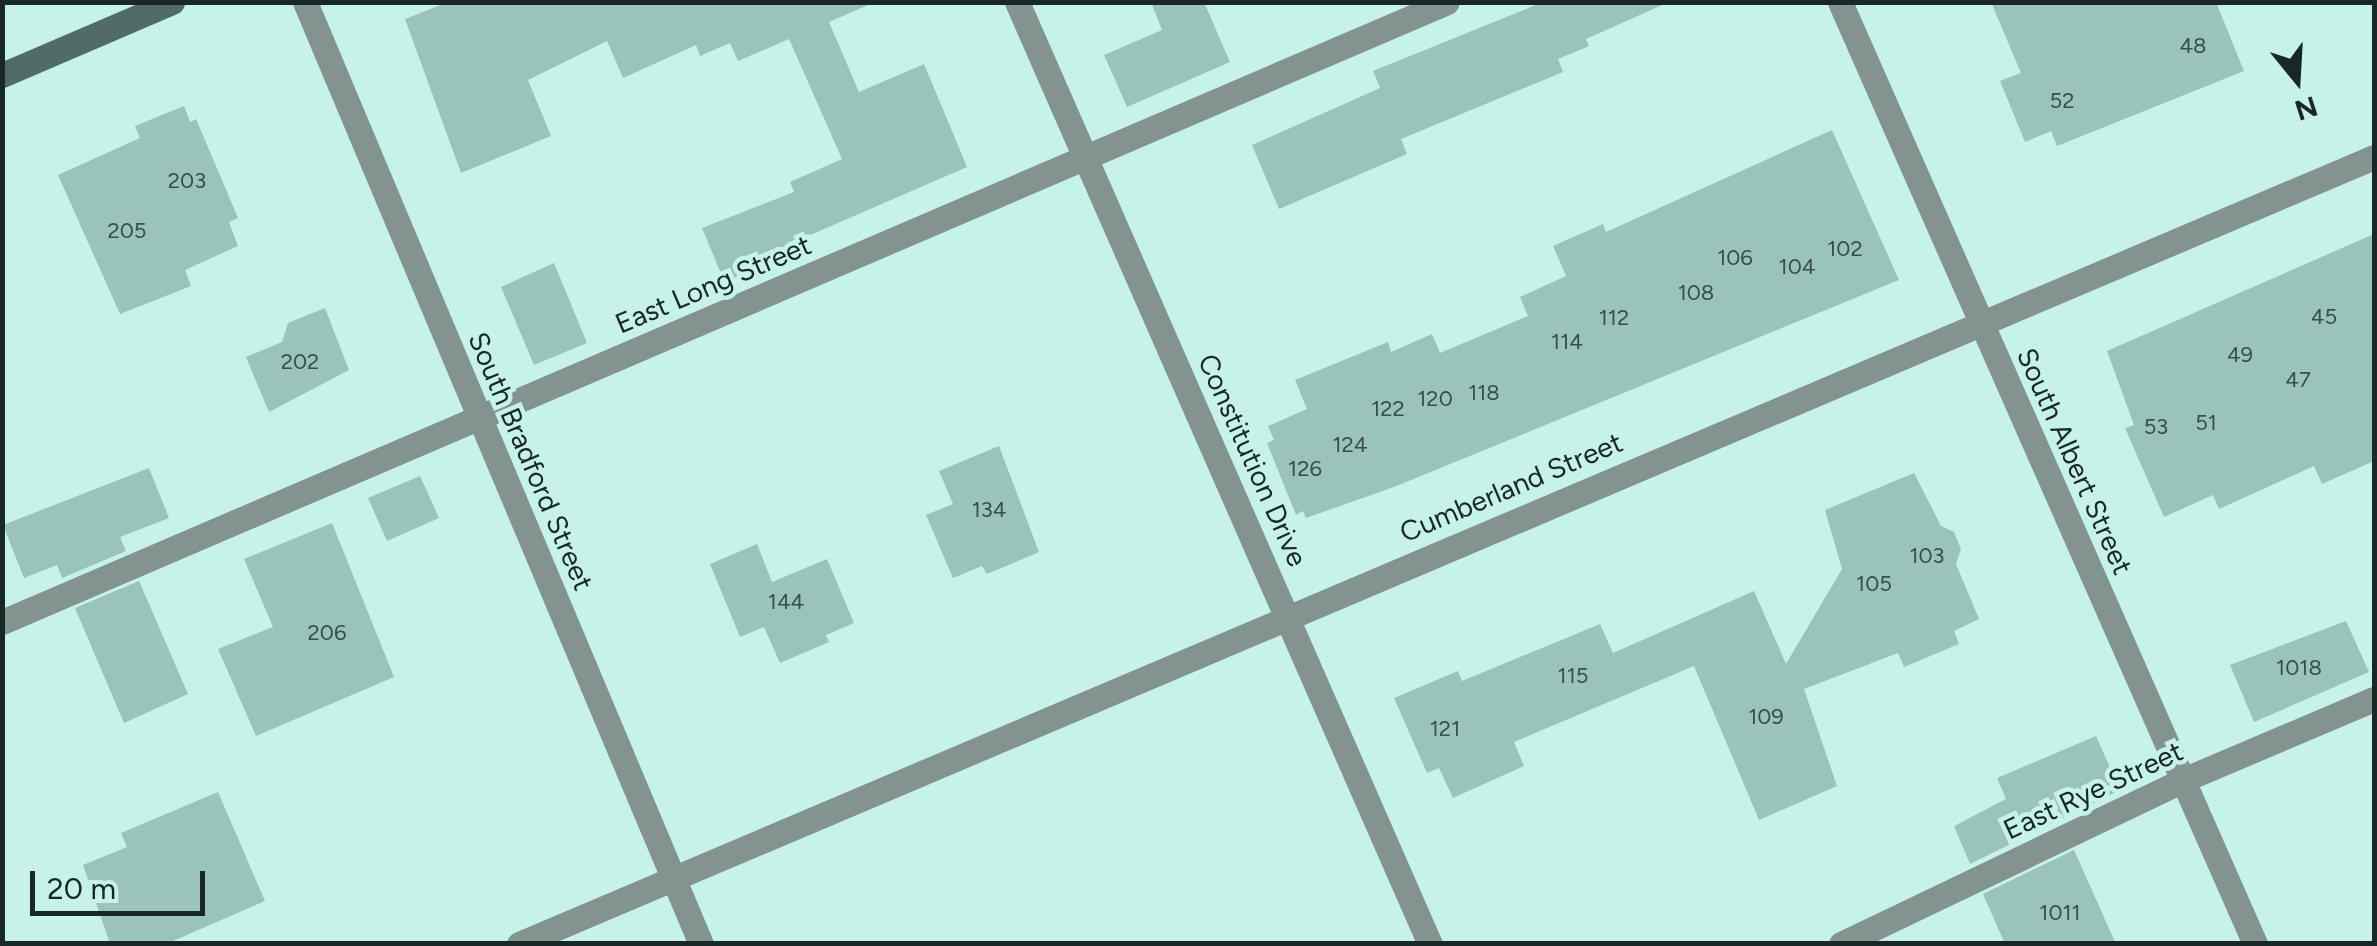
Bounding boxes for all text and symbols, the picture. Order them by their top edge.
north arrow [2247,30,2347,130]
house number: 48 [2179,33,2207,59]
house number: 52 [2050,88,2074,114]
text: N [2291,89,2322,128]
house number: 203 [168,168,206,194]
house number: 205 [107,218,147,244]
street label: East Long Street [610,228,816,340]
house number: 102 [1827,236,1863,262]
house number: 106 [1717,245,1753,271]
house number: 104 [1779,254,1815,280]
house number: 108 [1678,280,1714,306]
house number: 45 [2311,304,2337,330]
house number: 112 [1599,305,1629,331]
street label: South Bradford Street [461,327,601,595]
house number: 114 [1551,329,1583,355]
house number: 49 [2227,342,2253,368]
street label: South Albert Street [2010,343,2140,579]
house number: 202 [281,349,319,375]
street label: Constitution Drive [1191,349,1315,571]
house number: 47 [2285,367,2311,393]
house number: 118 [1468,380,1500,406]
house number: 120 [1417,386,1453,412]
house number: 122 [1371,396,1405,422]
house number: 51 [2195,410,2217,436]
house number: 53 [2144,414,2168,440]
street label: Cumberland Street [1395,425,1627,549]
house number: 124 [1332,432,1368,458]
house number: 126 [1288,456,1322,482]
house number: 134 [972,497,1006,523]
house number: 103 [1909,543,1945,569]
house number: 105 [1856,571,1892,597]
house number: 144 [768,589,804,615]
house number: 206 [308,620,346,646]
house number: 1018 [2276,655,2322,681]
house number: 115 [1558,663,1588,689]
house number: 109 [1748,704,1784,730]
house number: 121 [1430,716,1460,742]
street label: East Rye Street [1998,734,2188,846]
scale bar [35,851,210,913]
text: 20 m [47,870,116,907]
house number: 1011 [2039,900,2081,926]

